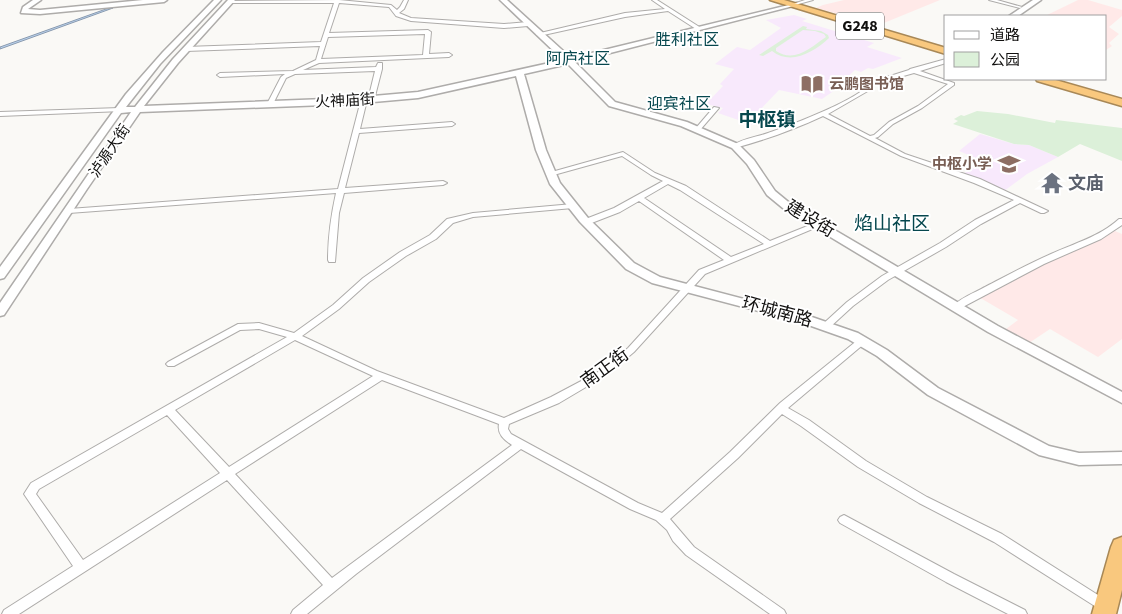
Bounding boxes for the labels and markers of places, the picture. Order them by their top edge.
library icon: 云鹏图书馆 [799,71,825,97]
place label: 云鹏图书馆 [829,74,904,95]
school or university icon: 中枢小学 [996,151,1022,177]
place label: 中枢小学 [932,154,992,175]
temple icon: 文庙 [1039,170,1065,196]
place label: 文庙 [1068,171,1104,196]

